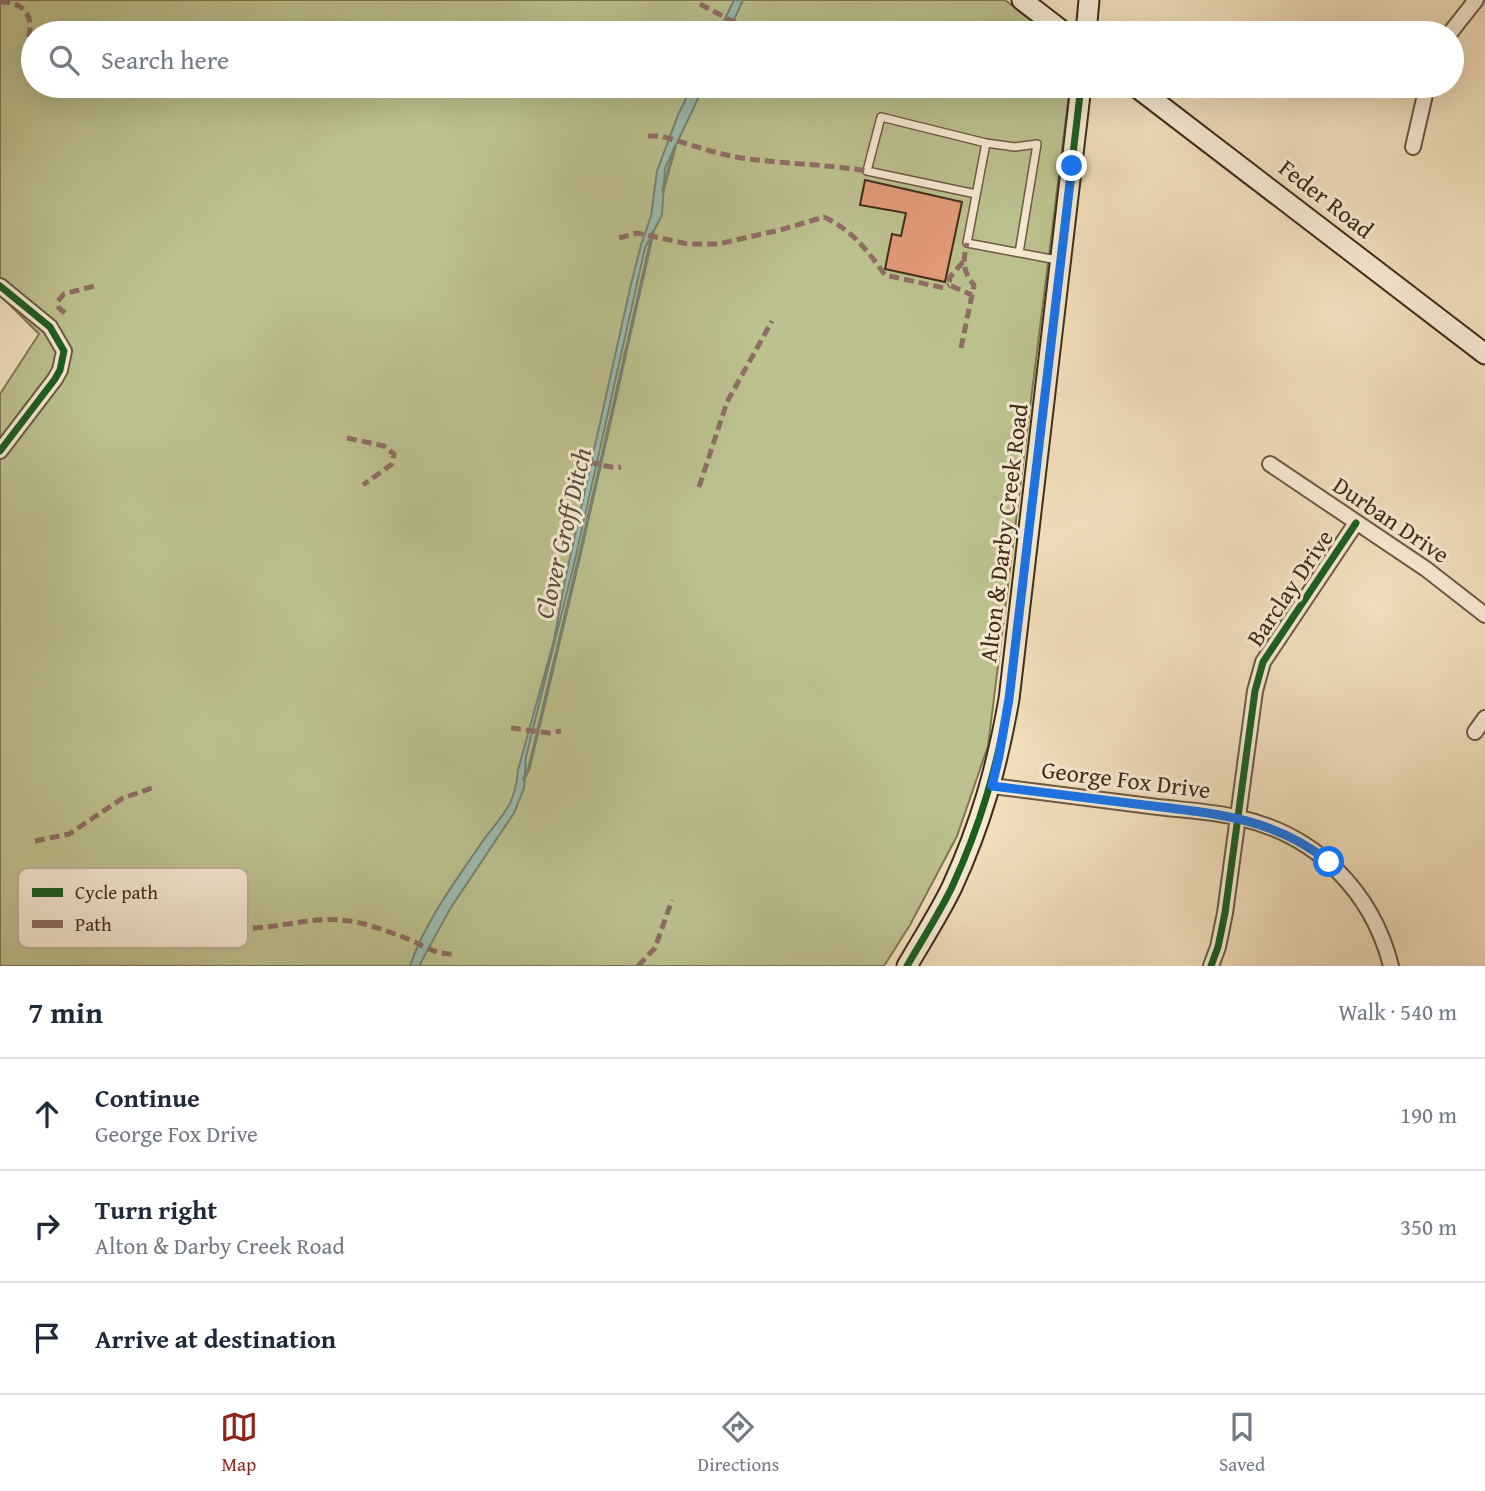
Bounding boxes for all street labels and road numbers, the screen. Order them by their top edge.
street label: Feder Road [1272,150,1381,247]
street label: Alton & Darby Creek Road [970,401,1037,664]
street label: Durban Drive [1326,468,1457,572]
street label: Barclay Drive [1238,522,1342,653]
street label: George Fox Drive [1040,752,1213,807]

